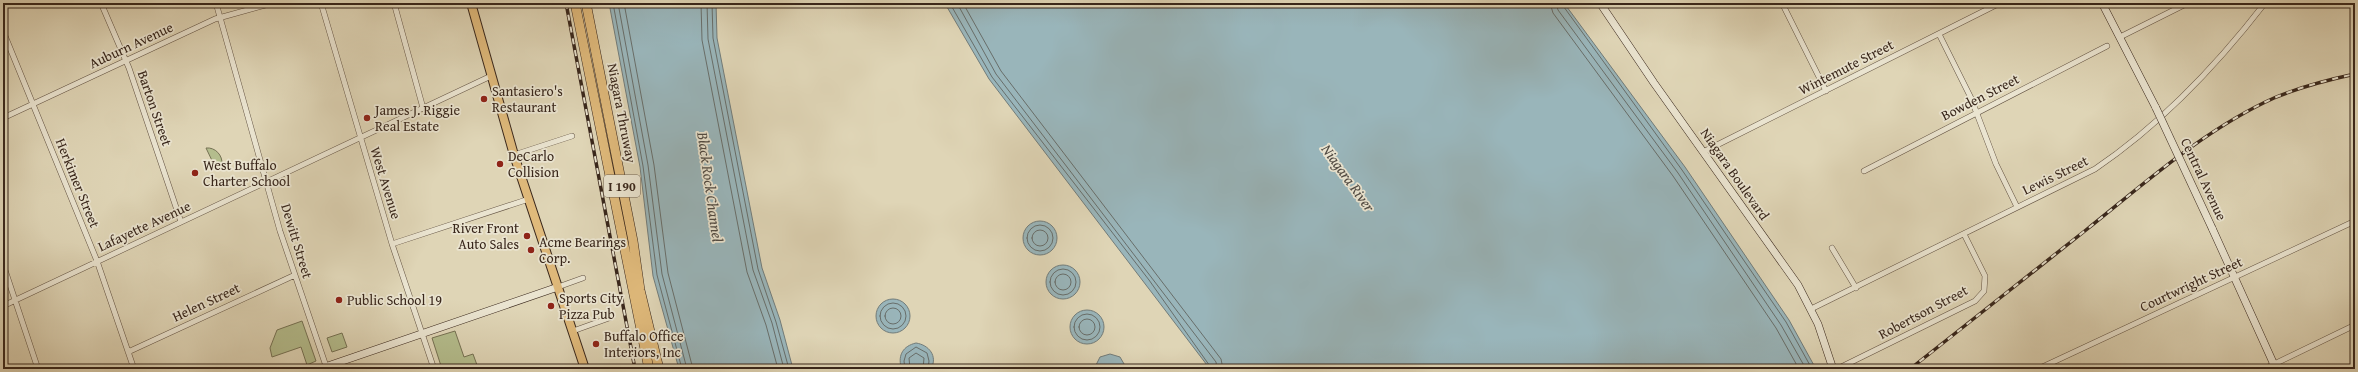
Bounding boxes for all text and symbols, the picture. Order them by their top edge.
street label: Auburn Avenue [86,17,177,73]
street label: Wintemute Street [1795,34,1897,100]
street label: Niagara Thruway [603,62,641,164]
street label: Barton Street [133,67,177,149]
street label: Bowden Street [1937,69,2023,125]
place label: Santasiero's Restaurant [492,81,563,117]
marker: Santasiero's Restaurant [479,94,489,104]
place label: James J. Riggie Real Estate [373,100,460,136]
marker: James J. Riggie Real Estate [362,113,372,123]
street label: Niagara Boulevard [1696,124,1775,224]
water label: Black Rock Channel [692,130,729,244]
street label: Central Avenue [2176,134,2232,224]
street label: Herkimer Street [51,135,105,231]
water label: Niagara River [1317,140,1380,216]
street label: West Avenue [366,144,407,222]
place label: DeCarlo Collision [508,146,559,182]
street label: Lewis Street [2019,150,2091,200]
place label: West Buffalo Charter School [203,155,290,191]
marker: DeCarlo Collision [495,159,505,169]
marker: West Buffalo Charter School [190,168,200,178]
road number: I 190 [604,175,640,197]
street label: Lafayette Avenue [94,196,194,256]
street label: Dewitt Street [276,201,318,281]
place label: River Front Auto Sales [453,218,519,254]
marker: River Front Auto Sales [522,231,532,241]
place label: Acme Bearings Corp. [539,232,626,268]
marker: Acme Bearings Corp. [526,245,536,255]
street label: Courtwright Street [2136,251,2246,317]
street label: Helen Street [169,278,243,326]
street label: Robertson Street [1875,280,1971,344]
place label: Sports City Pizza Pub [559,288,623,324]
place label: Public School 19 [347,290,442,310]
marker: Public School 19 [334,295,344,305]
marker: Sports City Pizza Pub [546,301,556,311]
place label: Buffalo Office Interiors, Inc [604,326,684,362]
marker: Buffalo Office Interiors, Inc [591,339,601,349]

